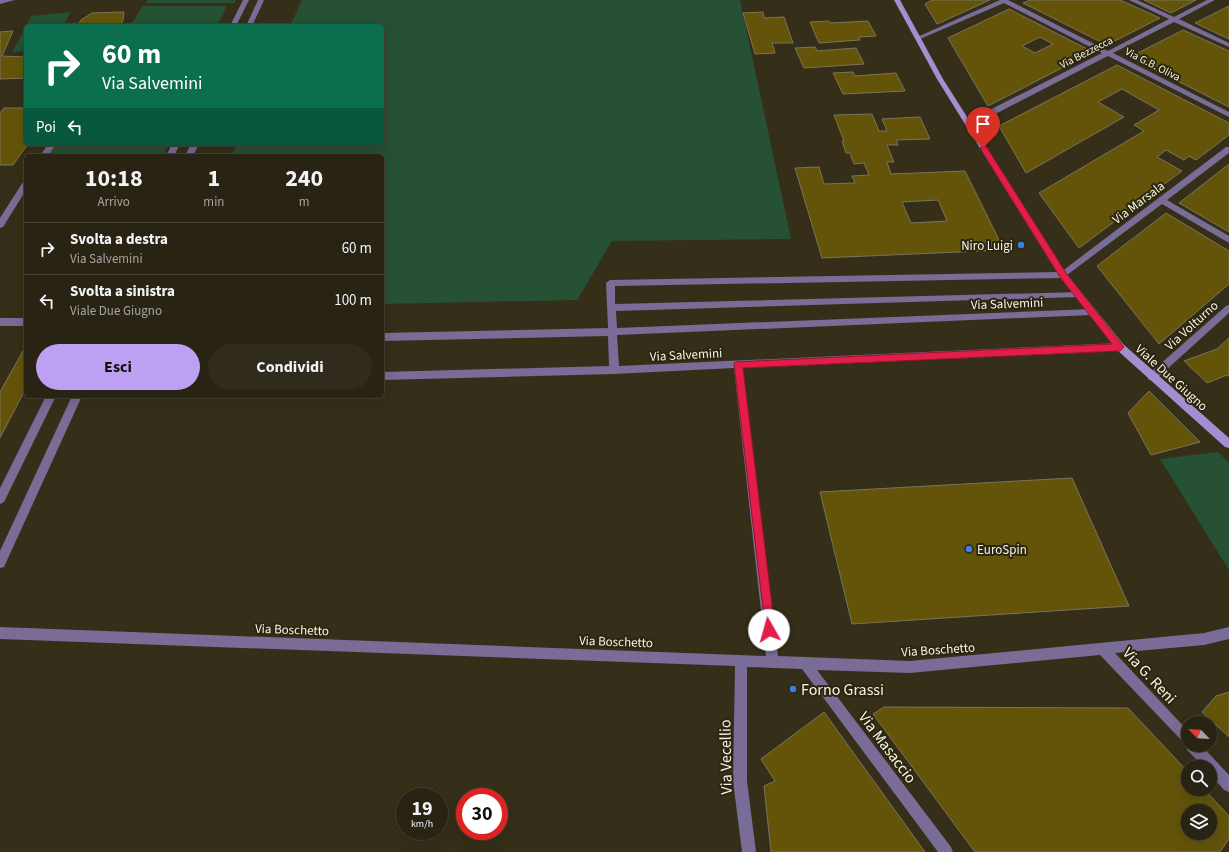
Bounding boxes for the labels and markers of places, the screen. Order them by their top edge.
pin [966,107,1000,148]
place label: Niro Luigi [961,237,1013,255]
marker: Niro Luigi [1016,240,1026,250]
place label: EuroSpin [977,541,1027,559]
marker: EuroSpin [964,544,974,554]
place label: Forno Grassi [801,679,884,701]
marker: Forno Grassi [788,684,798,694]

